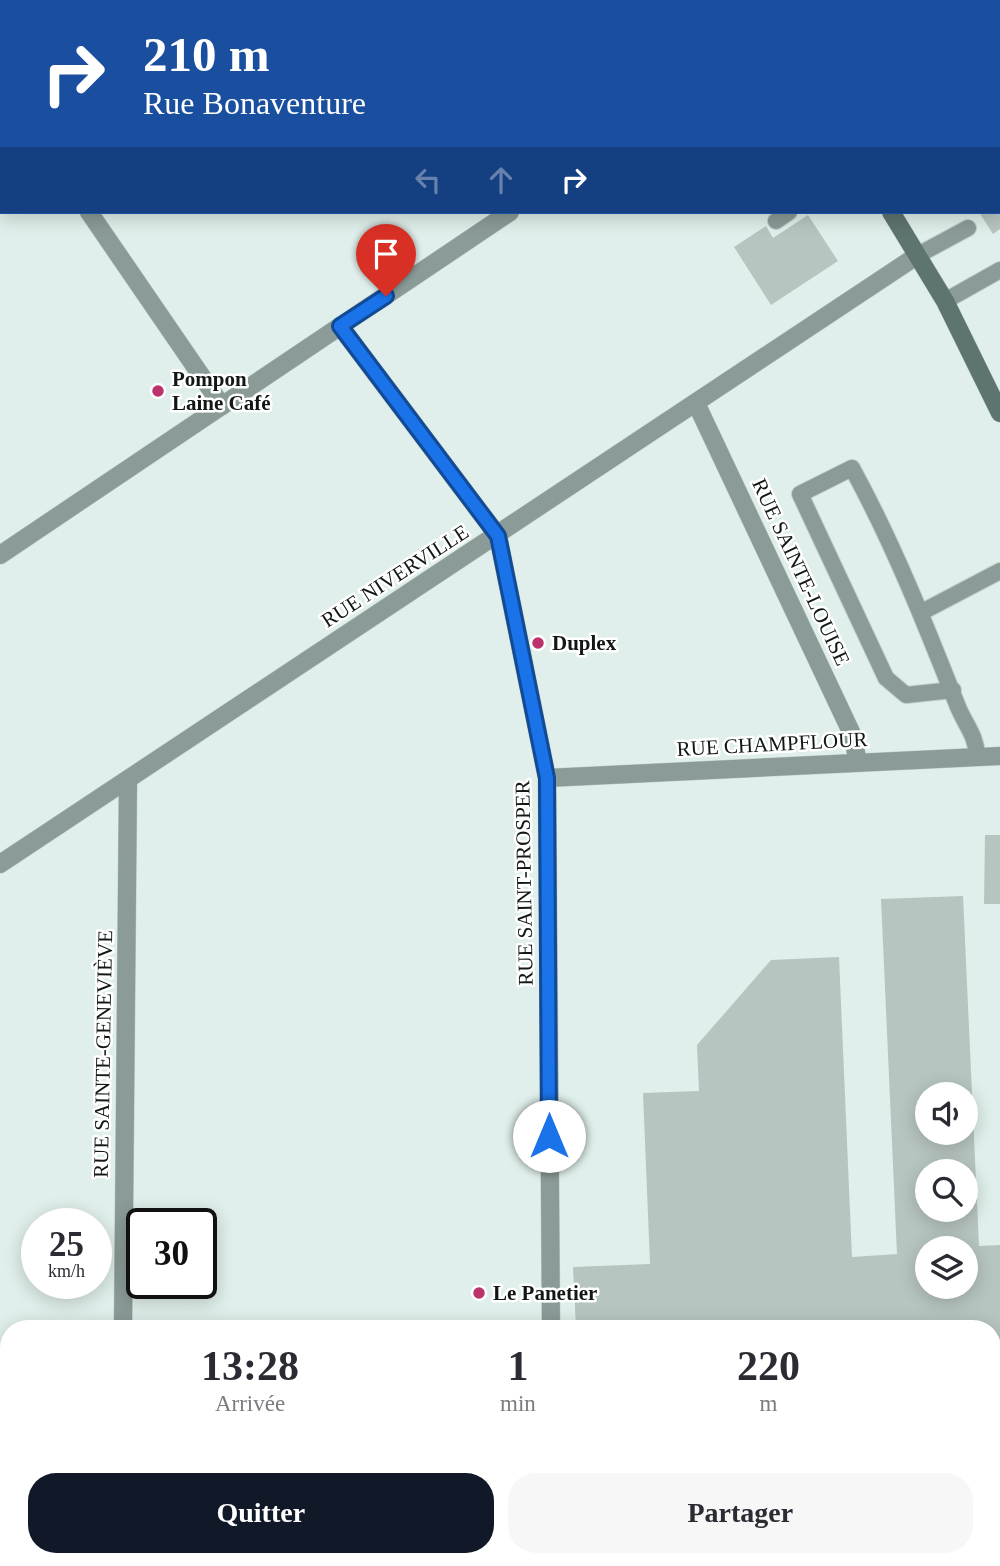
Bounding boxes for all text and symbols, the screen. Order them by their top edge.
text: 210 m [143,27,270,82]
icon: right [28,28,119,119]
text: Rue Bonaventure [143,85,366,121]
icon: left [409,161,447,199]
icon: ahead [482,161,520,199]
icon: right [555,161,593,199]
pin [356,224,416,296]
icon: arrive [367,235,405,273]
place label: Pompon Laine Café [172,367,271,415]
marker: Pompon Laine Café [150,383,166,399]
street label: RUE SAINTE-LOUISE [747,475,855,669]
street label: RUE NIVERVILLE [317,520,473,632]
place label: Duplex [552,631,617,655]
marker: Duplex [530,635,546,651]
street label: RUE CHAMPFLOUR [676,727,868,761]
street label: RUE SAINT-PROSPER [510,780,538,986]
street label: RUE SAINTE-GENEVIÈVE [89,930,117,1178]
map controls [915,1082,978,1299]
button: sound [915,1082,978,1145]
position arrow [512,1099,586,1173]
button: search [915,1159,978,1222]
speed limit sign: 30 [126,1208,217,1299]
text: 25 [49,1225,84,1264]
button: layers [915,1236,978,1299]
text: km/h [48,1261,85,1281]
place label: Le Panetier [493,1281,597,1305]
marker: Le Panetier [471,1285,487,1301]
text: 13:28 [201,1343,299,1389]
text: 1 [507,1343,528,1389]
text: 220 [737,1343,800,1389]
text: Arrivée [215,1391,285,1416]
text: min [500,1391,536,1416]
text: m [759,1391,777,1416]
button: Quitter [28,1473,494,1553]
button: Partager [508,1473,973,1553]

